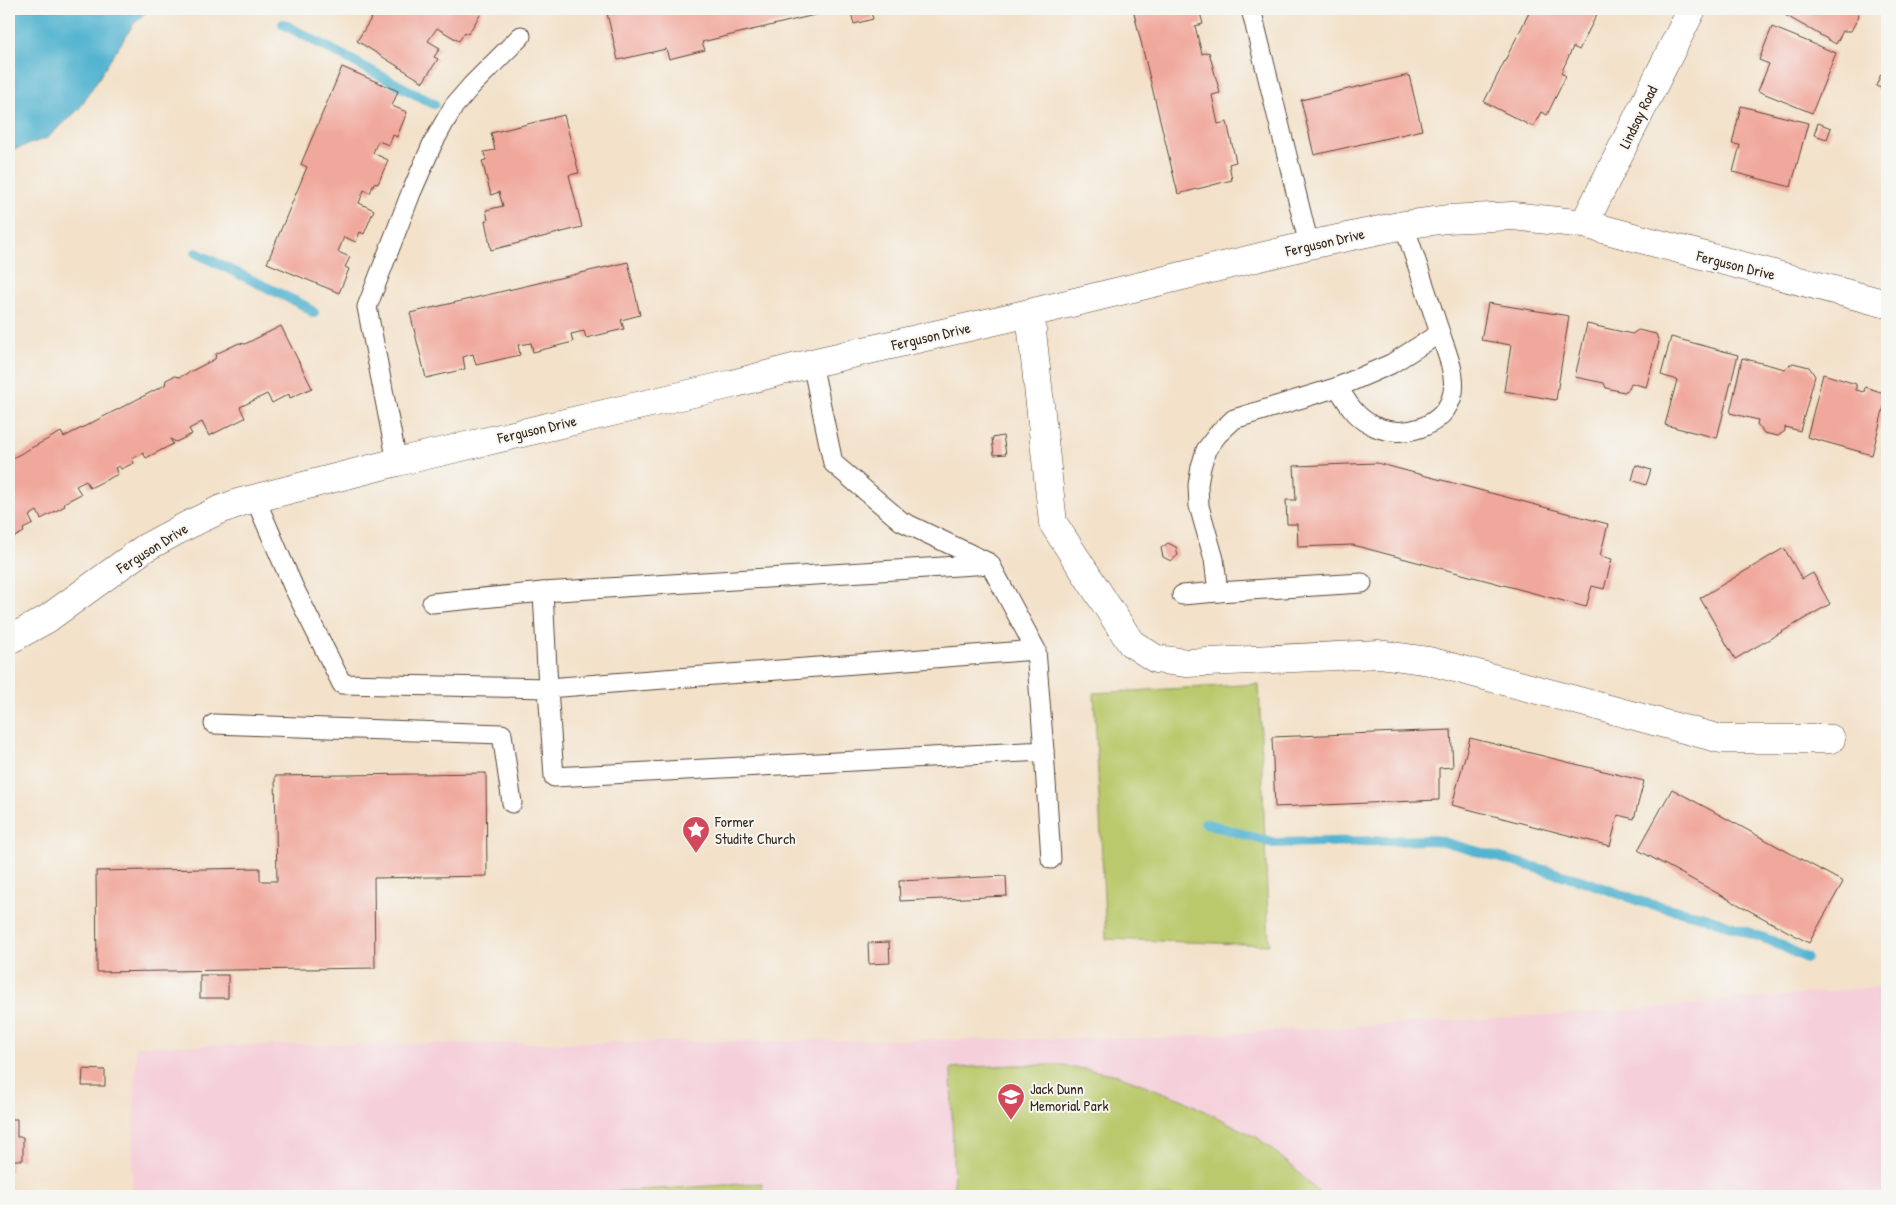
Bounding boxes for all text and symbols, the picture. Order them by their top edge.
street label: Lindsay Road [1614,82,1662,152]
street label: Ferguson Drive [1283,223,1367,261]
street label: Ferguson Drive [1694,245,1778,285]
street label: Ferguson Drive [889,317,973,355]
street label: Ferguson Drive [495,410,579,448]
street label: Ferguson Drive [112,518,192,579]
place label: Former Studite Church [714,811,795,849]
place icon: Former Studite Church [681,815,711,854]
place label: Jack Dunn Memorial Park [1030,1078,1109,1116]
school or university icon: Jack Dunn Memorial Park [996,1082,1026,1121]

